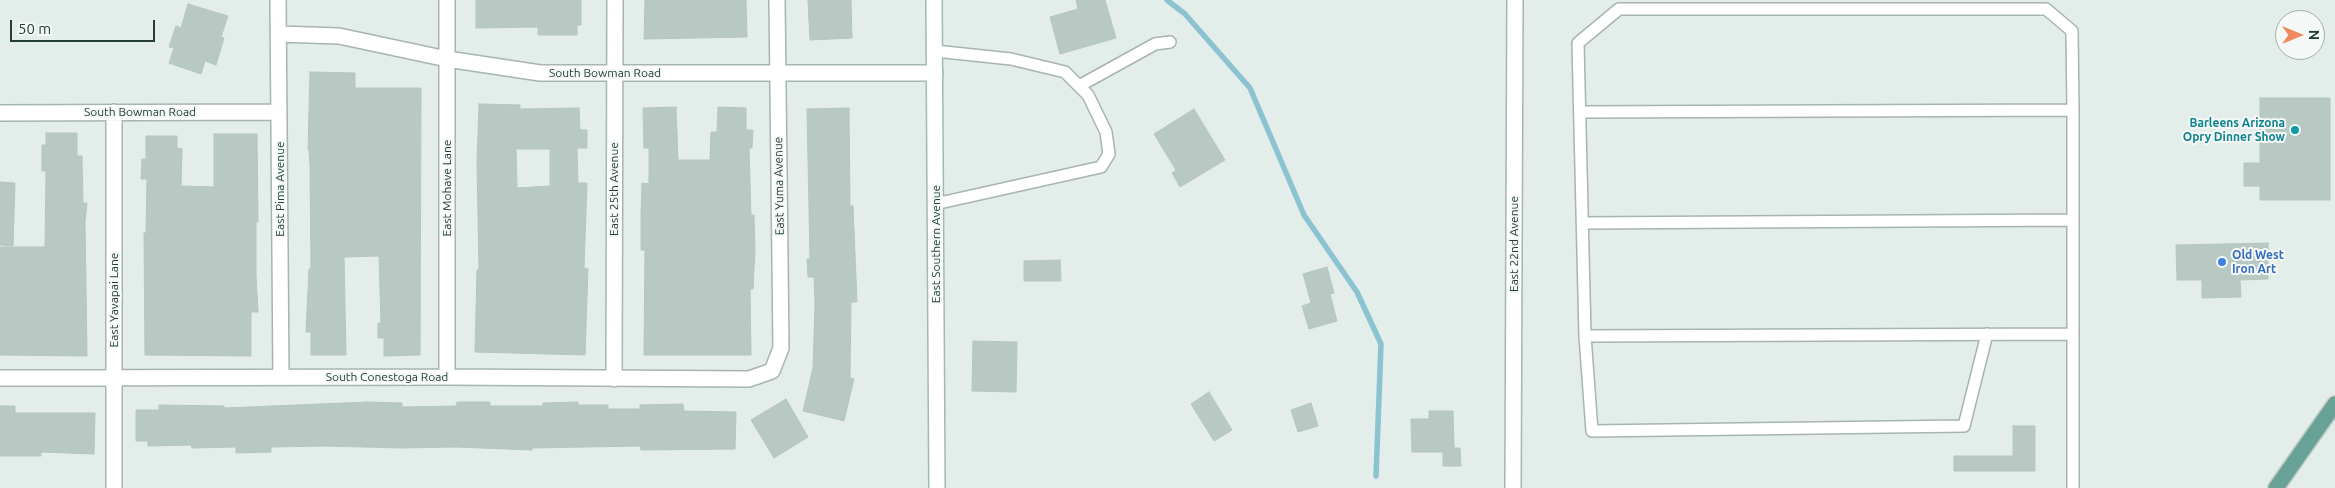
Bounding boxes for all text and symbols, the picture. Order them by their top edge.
scale bar [12,10,158,42]
north arrow [2275,10,2325,60]
text: 50 m [18,20,51,37]
text: N [2306,30,2322,40]
street label: South Bowman Road [549,66,661,80]
street label: South Bowman Road [84,105,196,119]
place label: Barleens Arizona Opry Dinner Show [2183,116,2285,144]
marker: Barleens Arizona Opry Dinner Show [2289,124,2301,136]
street label: East Yuma Avenue [771,136,787,236]
street label: East Mohave Lane [440,140,454,236]
street label: East Pima Avenue [273,141,287,237]
street label: East 25th Avenue [607,142,621,236]
street label: East Southern Avenue [929,185,943,303]
street label: East 22nd Avenue [1507,196,1521,292]
place label: Old West Iron Art [2232,248,2284,276]
street label: East Yavapai Lane [107,253,121,347]
marker: Old West Iron Art [2216,256,2228,268]
street label: South Conestoga Road [326,370,448,384]

